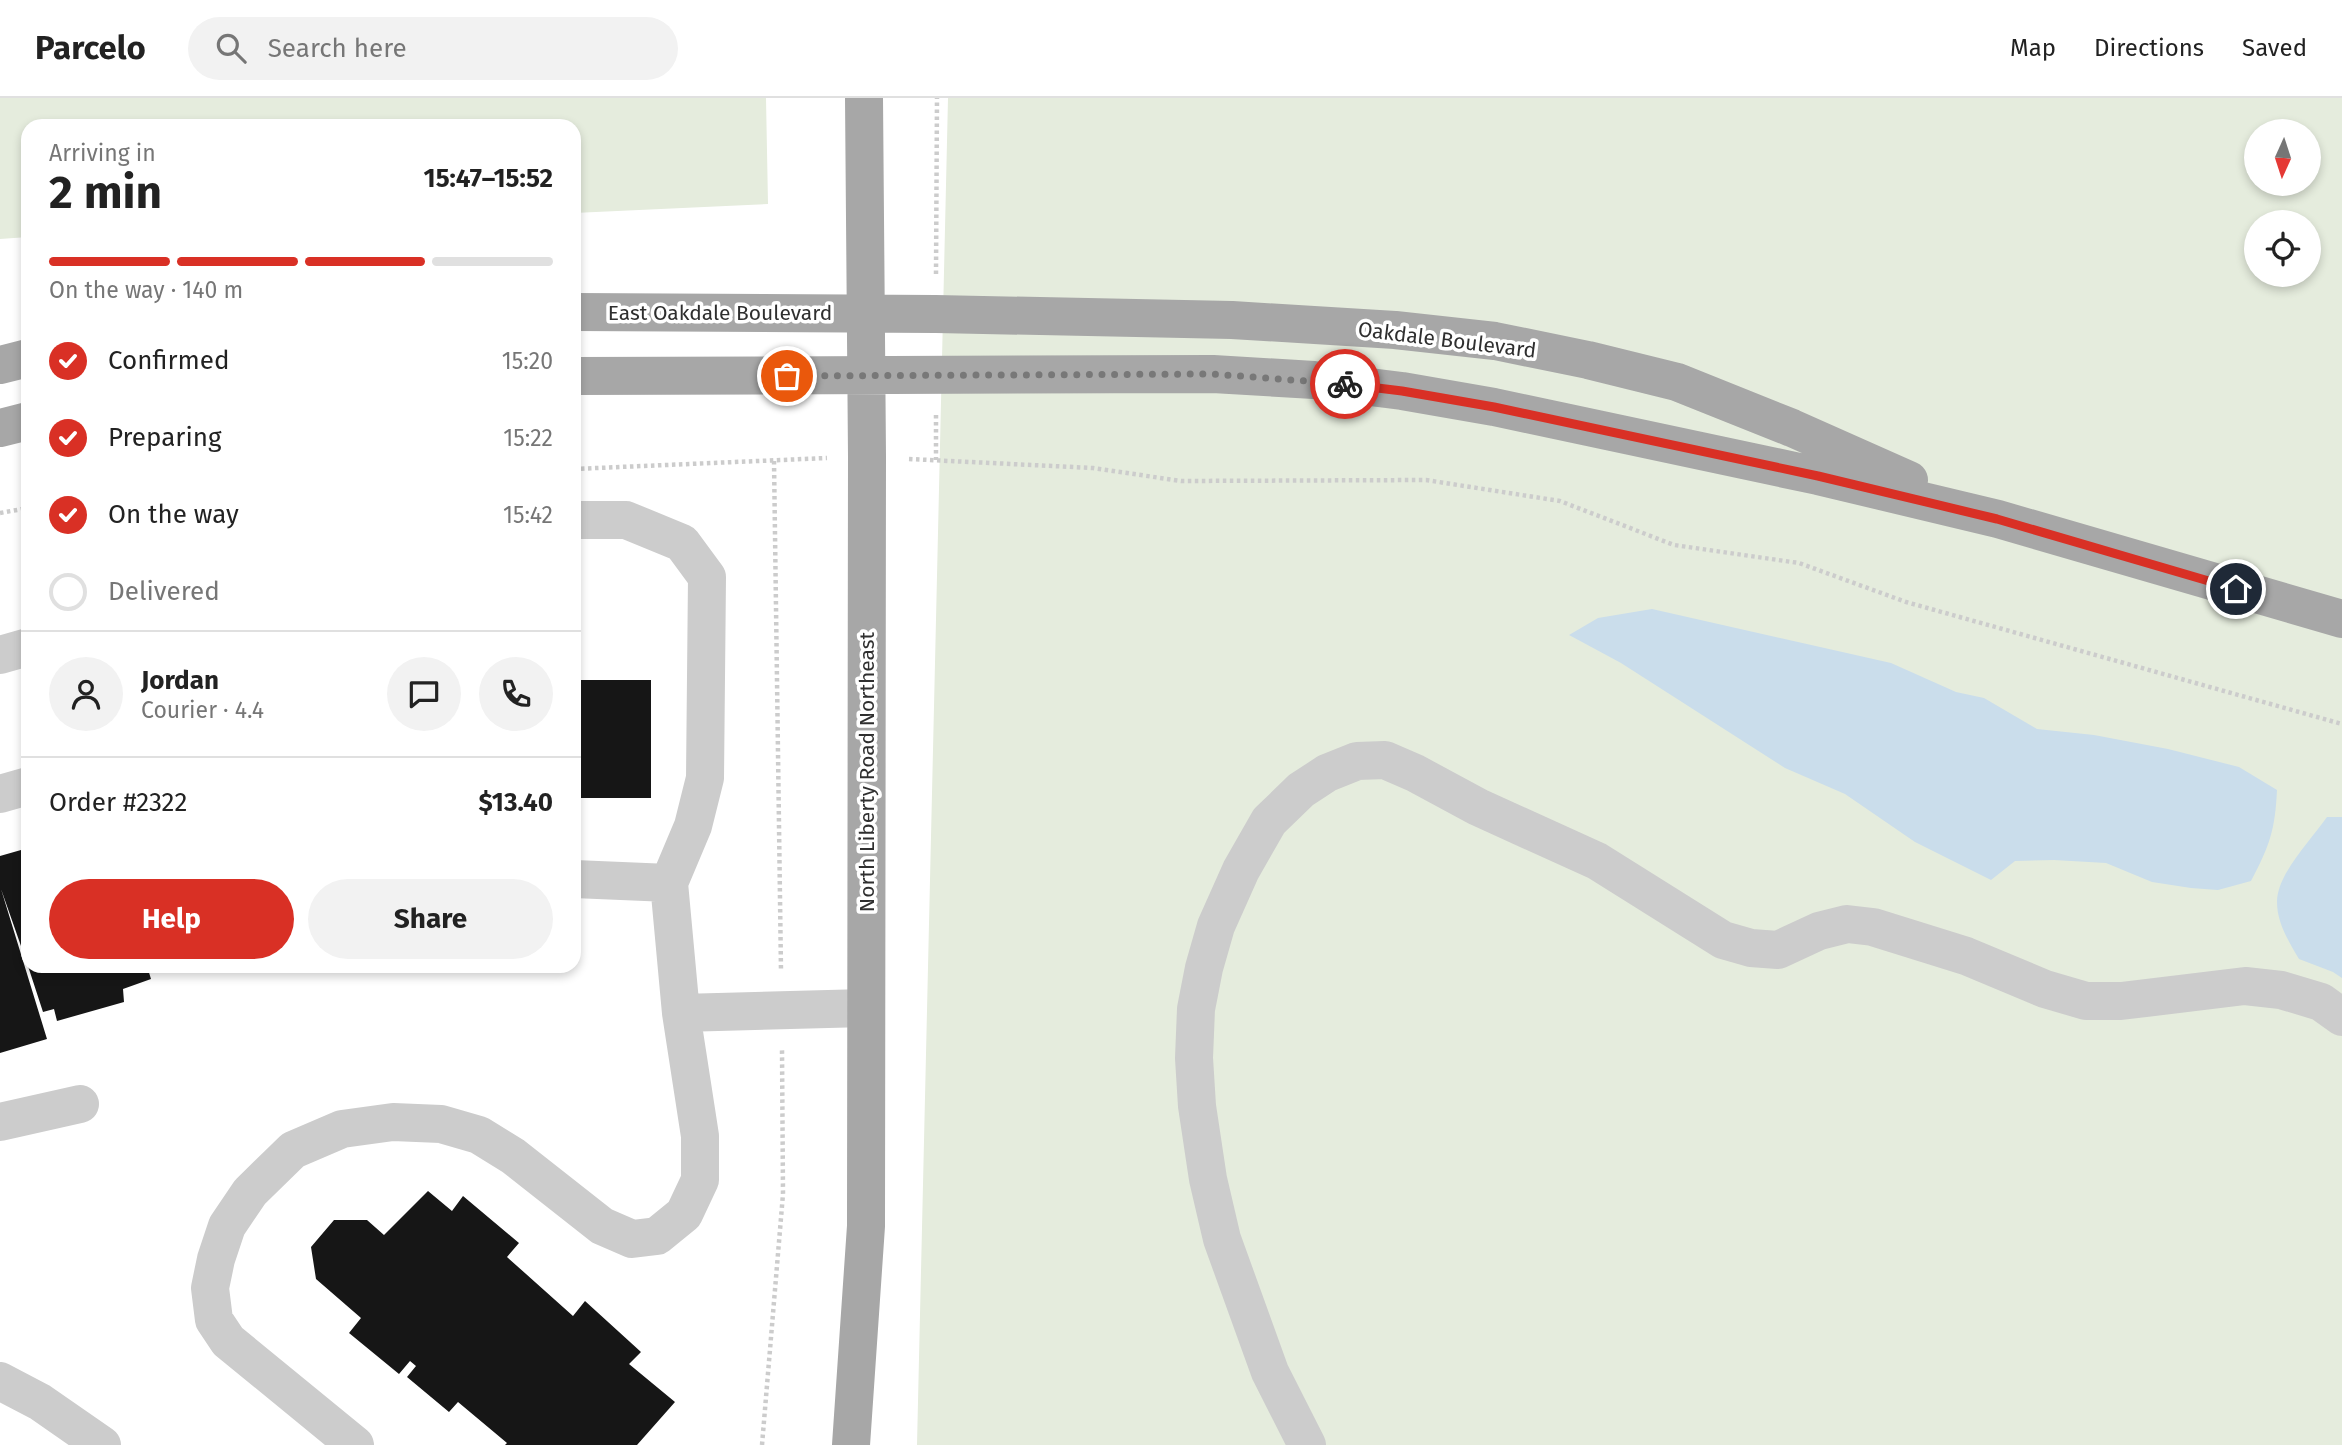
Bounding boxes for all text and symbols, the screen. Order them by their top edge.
search box [188,17,678,80]
text: Parcelo [35,28,146,68]
icon: search [212,29,250,67]
text: Search here [268,33,407,64]
text: Map [2010,34,2056,62]
text: Directions [2094,34,2204,62]
text: Saved [2242,34,2307,62]
north arrow [2244,119,2320,196]
map controls [2244,119,2321,287]
text: Arriving in [49,139,156,167]
text: 15:47–15:52 [424,163,553,194]
text: 2 min [49,165,162,220]
button: locate [2244,210,2321,287]
text: On the way · 140 m [49,276,243,304]
street label: East Oakdale Boulevard [608,300,832,326]
street label: Oakdale Boulevard [1356,316,1538,364]
icon: check [49,342,87,380]
text: Confirmed [108,345,229,376]
pin [757,346,817,406]
text: 15:20 [502,347,553,375]
courier [1310,349,1380,419]
icon: bag [768,357,806,395]
icon: bike [1326,365,1364,403]
icon: check [49,419,87,457]
text: Preparing [108,422,221,453]
text: 15:22 [503,424,553,452]
icon: check [49,496,87,534]
text: On the way [108,499,239,530]
text: 15:42 [503,501,553,529]
pin [2206,559,2266,619]
icon: home [2217,570,2255,608]
text: Delivered [108,576,220,607]
street label: North Liberty Road Northeast [854,631,880,912]
button: person [49,657,123,731]
button: chat [387,657,461,731]
button: phone [479,657,553,731]
text: Jordan [141,665,219,696]
text: Courier · 4.4 [141,696,264,724]
text: Order #2322 [49,787,187,818]
text: $13.40 [479,787,553,818]
button: Help [49,879,294,959]
button: Share [308,879,553,959]

